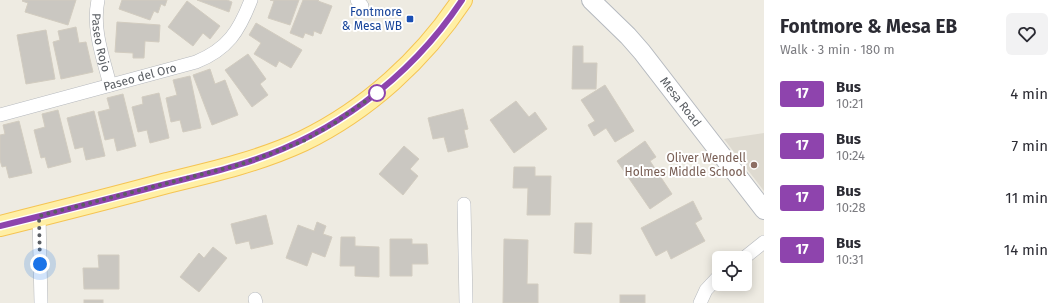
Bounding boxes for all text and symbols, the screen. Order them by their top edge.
place label: Fontmore & Mesa WB [342,5,402,33]
street label: Paseo Rojo [89,13,113,73]
button: heart [1006,13,1048,55]
marker: Fontmore & Mesa WB [405,14,415,24]
text: Fontmore & Mesa EB [780,15,957,38]
text: Walk · 3 min · 180 m [780,42,895,57]
street label: Paseo del Oro [102,61,178,94]
street label: Mesa Road [657,74,704,130]
text: Bus [836,78,861,96]
unlabelled marker [368,84,386,102]
text: 17 [795,85,809,102]
text: 4 min [1010,85,1048,103]
text: 10:21 [836,96,864,111]
text: Bus [836,130,861,148]
text: 17 [795,137,809,154]
text: 7 min [1011,137,1048,155]
text: 10:24 [836,148,865,163]
place label: Oliver Wendell Holmes Middle School [625,151,746,179]
marker: Oliver Wendell Holmes Middle School [749,160,759,170]
text: Bus [836,182,861,200]
text: 17 [795,189,809,206]
text: 11 min [1005,189,1048,207]
text: 10:28 [836,200,866,215]
text: Bus [836,234,861,252]
text: 17 [795,241,809,258]
text: 14 min [1004,241,1048,259]
map controls [712,251,752,291]
button: locate [712,251,752,291]
text: 10:31 [836,252,864,267]
your location [30,254,50,274]

